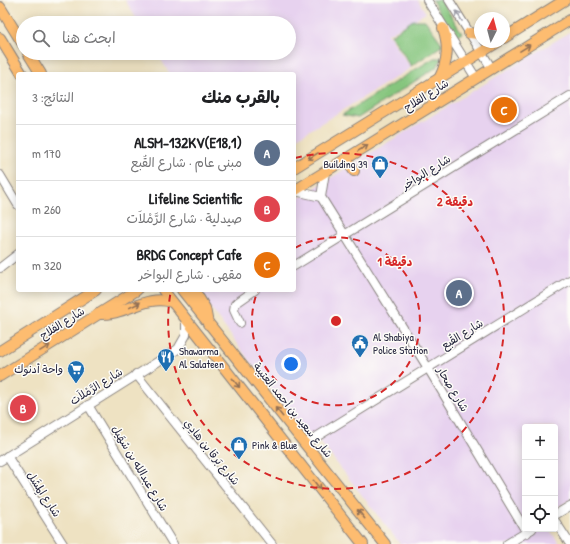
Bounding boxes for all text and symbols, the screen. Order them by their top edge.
one-way arrow [455,11,463,22]
north arrow [474,12,510,48]
search box [16,16,296,60]
icon: search [30,27,52,49]
text: ابحث هنا [62,27,116,48]
one-way arrow [519,44,530,52]
street label: شارع الفلاح [401,76,452,116]
text: بالقرب منك [202,85,280,108]
text: النتائج: 3 [32,88,74,106]
pin: C [491,95,517,125]
text: ALSM-132KV(E18,1) [134,132,242,153]
text: 170 m [32,144,61,162]
text: A [264,144,270,162]
one-way arrow [357,144,369,152]
one-way arrow [308,152,319,160]
street label: شارع البواخر [398,152,454,195]
text: مبنى عام · شارع القُبع [131,153,242,171]
shop icon: Building 39 [370,154,390,179]
place label: Building 39 [324,157,367,171]
text: Lifeline Scientific [149,188,242,209]
text: 2 دقيقة [437,193,473,210]
text: 260 m [32,200,61,218]
text: B [264,200,270,218]
text: صيدلية · شارع الرَّمْلاَت [127,209,242,227]
text: BRDG Concept Cafe [136,244,242,265]
text: 1 دقيقة [378,253,413,270]
text: 320 m [32,256,62,274]
text: C [263,256,271,274]
text: مقهى · شارع البواخر [139,265,242,283]
pin: A [446,278,472,308]
one-way arrow [129,301,141,308]
street label: شارع الفلاح [37,304,88,344]
centre of rings [329,314,343,328]
street label: شارع القُبع [438,315,487,354]
place label: Al Shabiya Police Station [373,330,428,357]
public building icon: Al Shabiya Police Station [350,333,370,358]
one-way arrow [39,343,51,351]
place label: Shawarma Al Salateen [179,344,224,371]
restaurant icon: Shawarma Al Salateen [156,347,176,372]
your location [281,354,301,374]
supermarket icon: واحة أدنوك [66,359,86,384]
street label: شارع سعيد بن أحمد العتيبة [249,360,336,462]
place label: واحة أدنوك [14,362,63,377]
street label: شارع صحار [432,363,472,415]
street label: شارع الرَّمْلاَت [67,364,126,409]
one-way arrow [232,377,240,388]
pin: B [10,393,36,423]
one-way arrow [275,407,284,418]
street label: شارع بَرقا بن هادِي [180,416,243,489]
street label: شارع عبدالله بن سُهَيل [107,423,171,515]
map controls [522,424,558,532]
button: + [522,424,558,460]
shop icon: Pink & Blue [229,435,249,460]
place label: Pink & Blue [252,438,298,452]
button: − [522,460,558,496]
street label: شارع المِشَل [22,468,64,521]
one-way arrow [312,480,321,491]
button: locate [522,496,558,532]
one-way arrow [356,508,365,519]

